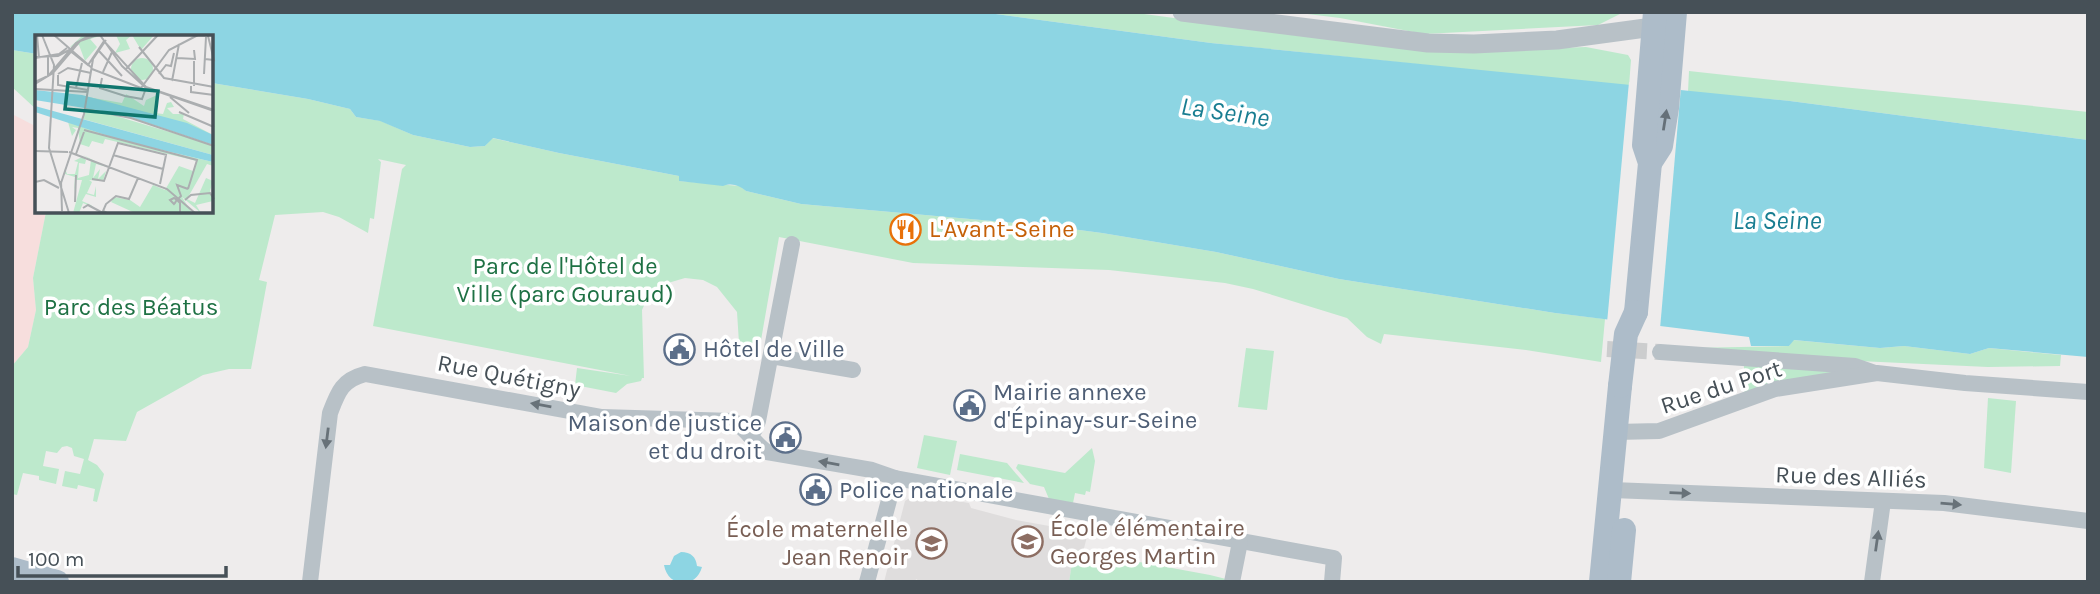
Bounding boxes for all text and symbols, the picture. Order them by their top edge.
inset map [35,35,214,214]
water label: La Seine [1179,90,1271,134]
one-way arrow [1660,109,1671,131]
water label: La Seine [1733,205,1821,236]
restaurant icon: L'Avant-Seine [889,212,923,246]
place label: L'Avant-Seine [929,215,1075,243]
park label: Parc de l'Hôtel de Ville (parc Gouraud) [457,252,673,308]
park label: Parc des Béatus [44,293,218,321]
public building icon: Hôtel de Ville [663,332,697,366]
place label: Hôtel de Ville [703,335,845,363]
street label: Rue Quétigny [435,348,583,404]
street label: Rue du Port [1657,354,1785,420]
place label: Mairie annexe d'Épinay-sur-Seine [993,378,1197,434]
public building icon: Mairie annexe d'Épinay-sur-Seine [953,389,987,423]
one-way arrow [530,400,552,411]
place label: Maison de justice et du droit [568,409,762,465]
public building icon: Maison de justice et du droit [768,420,802,454]
one-way arrow [321,427,332,449]
one-way arrow [818,457,840,468]
street label: Rue des Alliés [1775,460,1927,494]
public building icon: Police nationale [799,473,833,507]
place label: Police nationale [839,476,1013,504]
one-way arrow [1669,488,1691,499]
one-way arrow [1940,499,1962,510]
place label: École élémentaire Georges Martin [1050,513,1245,570]
place label: École maternelle Jean Renoir [726,514,908,571]
school or university icon: École élémentaire Georges Martin [1010,525,1044,559]
school or university icon: École maternelle Jean Renoir [914,526,948,560]
one-way arrow [1872,530,1883,552]
scale bar [18,534,226,578]
text: 100 m [28,547,85,571]

